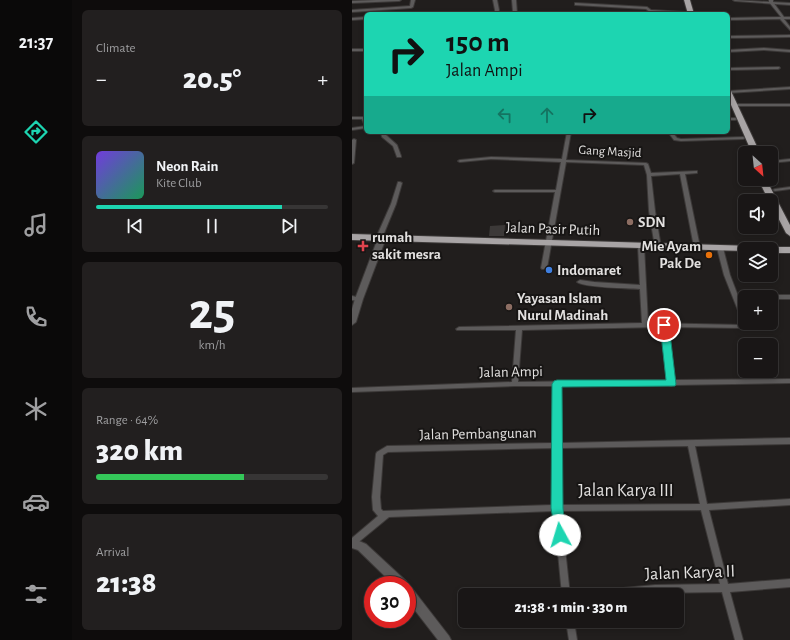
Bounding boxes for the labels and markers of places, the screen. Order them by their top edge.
place label: SDN [638,215,666,230]
marker: SDN [625,217,635,227]
place label: rumah sakit mesra [372,230,441,262]
place label: Mie Ayam Pak De [641,239,701,271]
marker: rumah sakit mesra [357,240,369,252]
marker: Mie Ayam Pak De [704,250,714,260]
place label: Indomaret [557,263,621,278]
marker: Indomaret [544,265,554,275]
place label: Yayasan Islam Nurul Madinah [517,291,608,323]
marker: Yayasan Islam Nurul Madinah [504,302,514,312]
pin [647,308,681,342]

